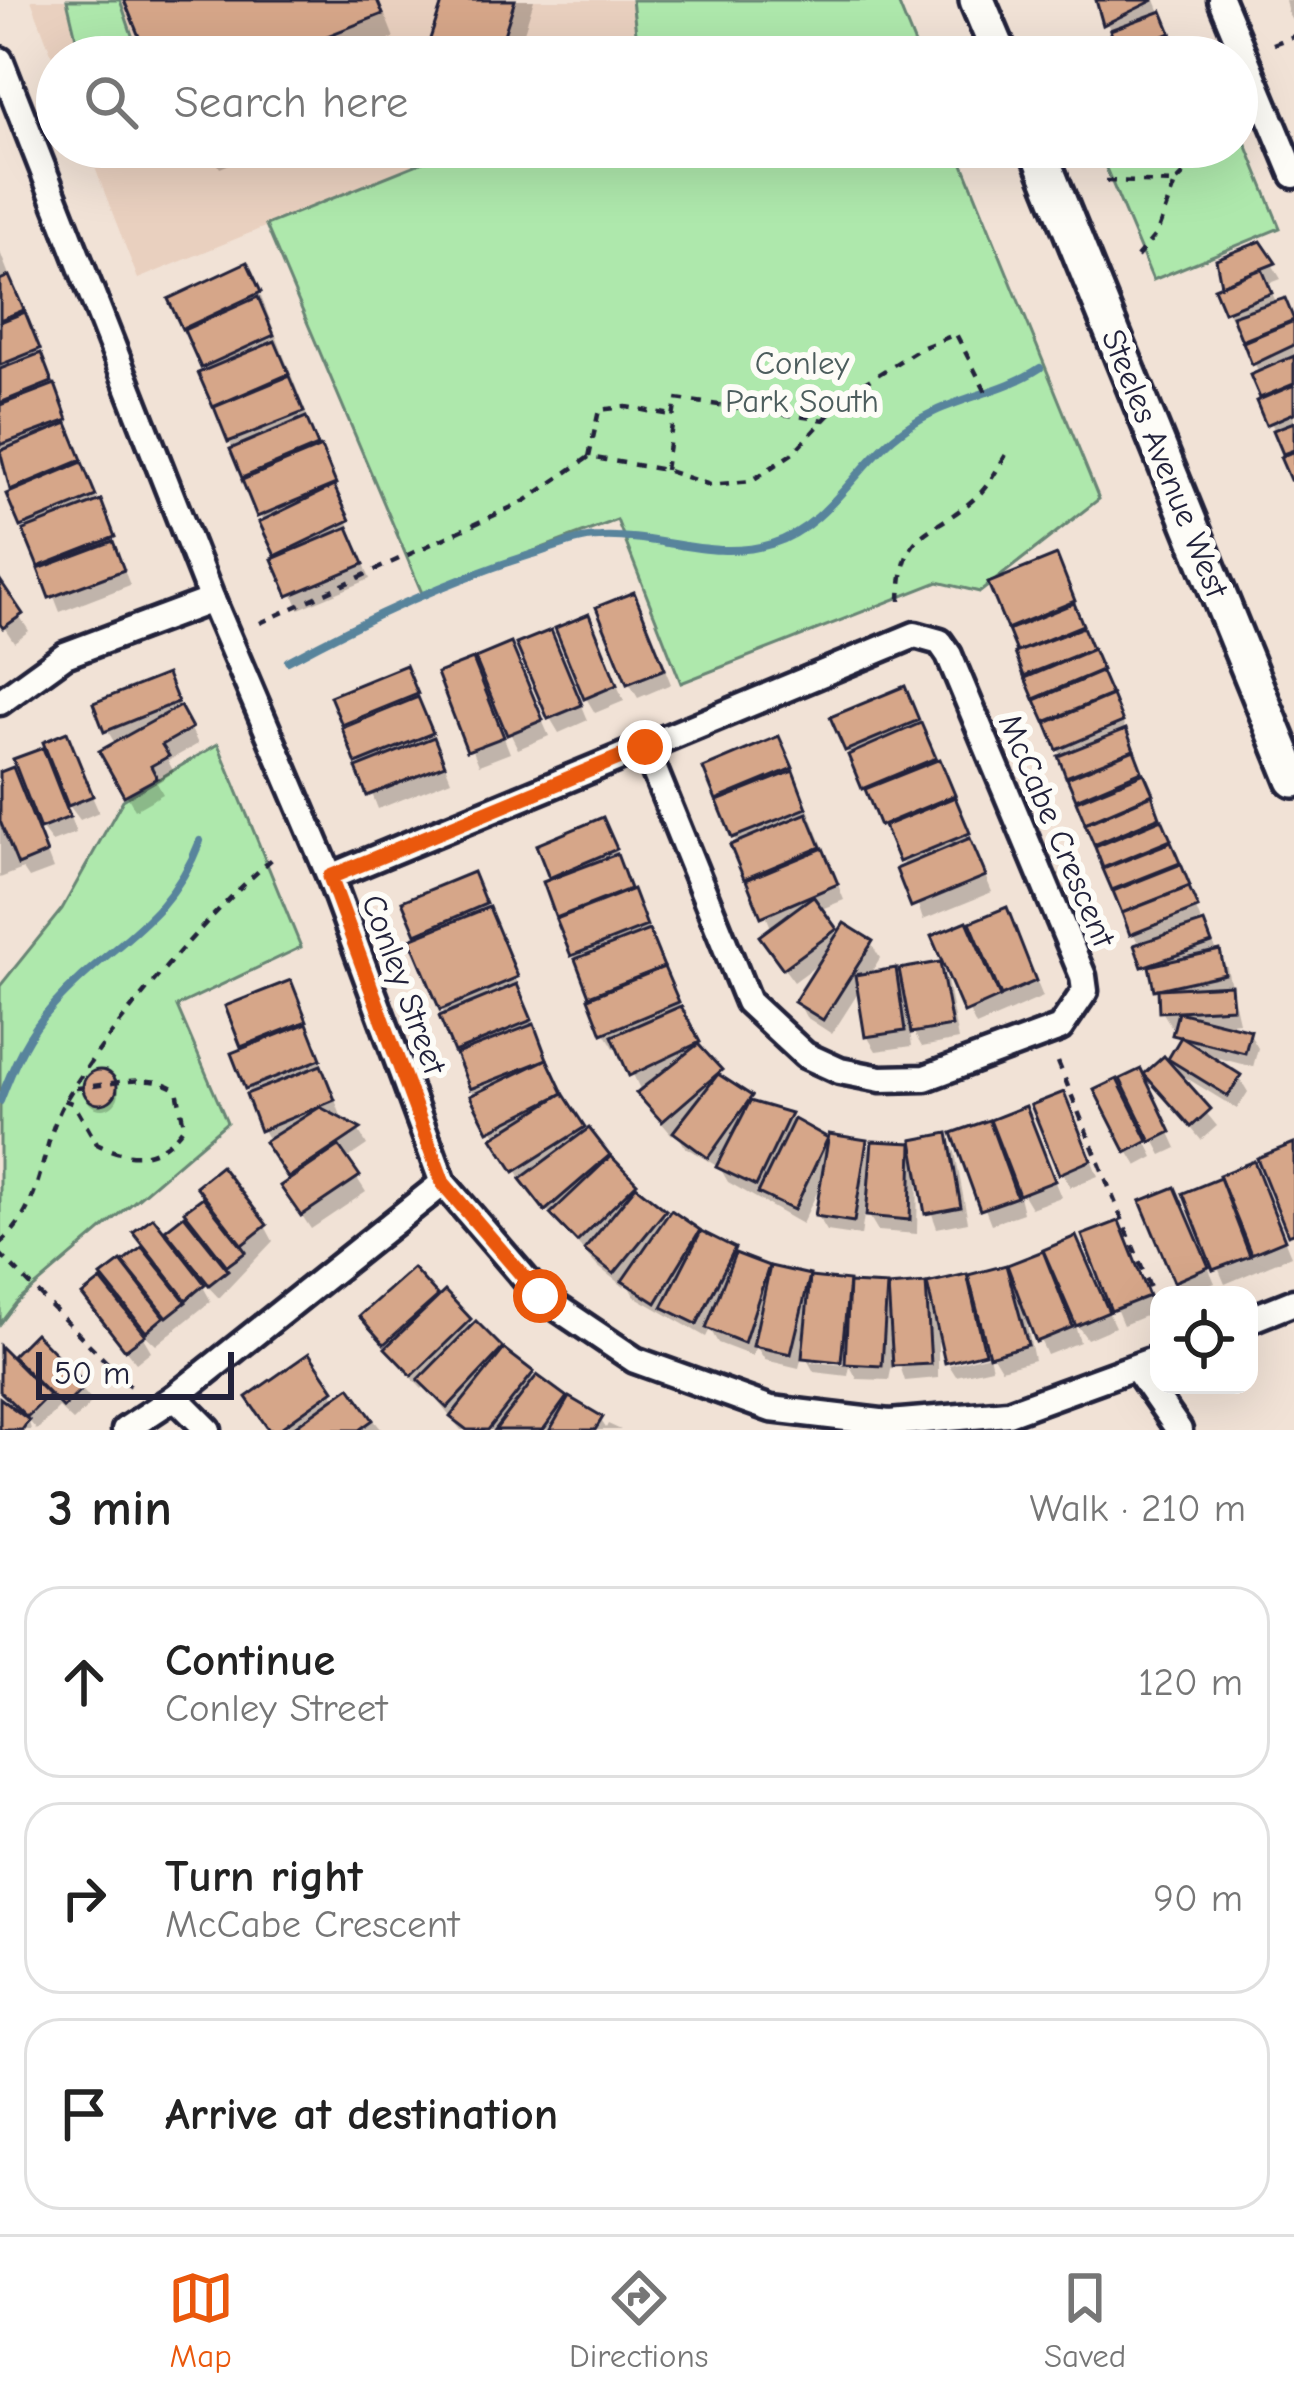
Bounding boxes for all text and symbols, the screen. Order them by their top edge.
search box [36,36,1258,168]
icon: search [78,69,144,135]
text: Search here [174,76,408,128]
street label: Steeles Avenue West [1094,324,1237,604]
park label: Conley Park South [725,344,879,420]
street label: McCabe Crescent [991,708,1124,954]
route end [618,720,672,774]
street label: Conley Street [354,889,455,1081]
route start [513,1269,567,1323]
map controls [1150,1286,1258,1394]
button: locate [1150,1286,1258,1394]
scale bar [36,1346,234,1399]
text: 50 m [54,1354,130,1392]
text: 3 min [48,1479,172,1538]
text: Walk · 210 m [1030,1486,1246,1531]
text: Continue [165,1634,335,1686]
icon: ahead [51,1649,117,1715]
text: 120 m [1138,1660,1243,1705]
text: Conley Street [165,1686,387,1731]
text: Turn right [165,1850,363,1902]
icon: right [51,1865,117,1931]
text: 90 m [1153,1876,1243,1921]
text: McCabe Crescent [165,1902,459,1947]
icon: arrive [51,2081,117,2147]
text: Arrive at destination [165,2088,558,2140]
tab: Map [168,2265,234,2375]
tab: Directions [569,2265,709,2375]
tab: Saved [1044,2265,1126,2375]

